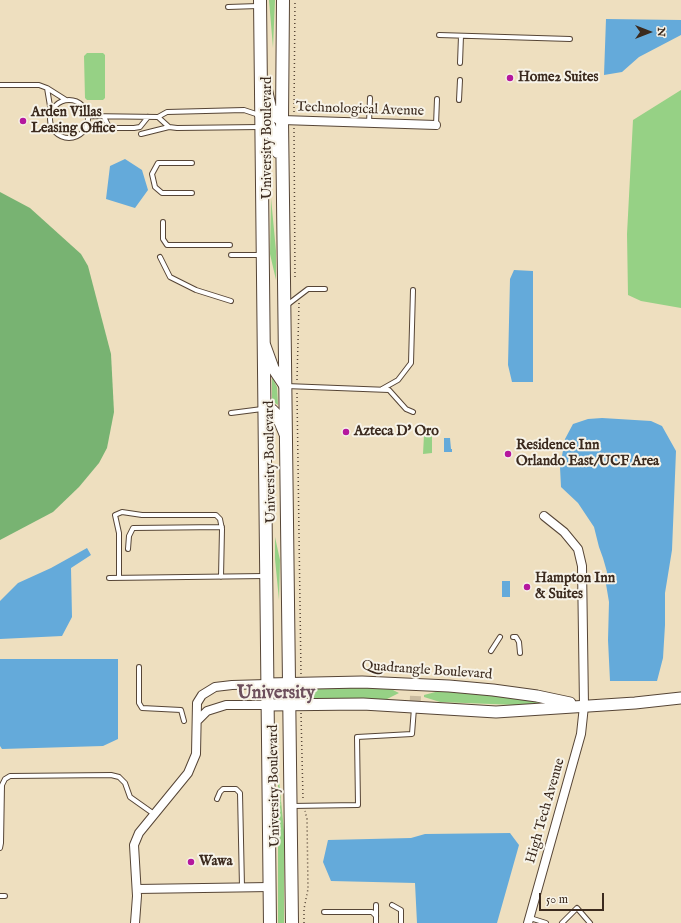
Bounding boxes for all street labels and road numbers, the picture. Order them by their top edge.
street label: University Boulevard [260,77,276,199]
street label: Technological Avenue [296,99,424,121]
street label: University Boulevard [262,400,280,524]
street label: Quadrangle Boulevard [361,658,493,684]
street label: University Boulevard [266,724,284,848]
street label: High Tech Avenue [523,757,569,865]

